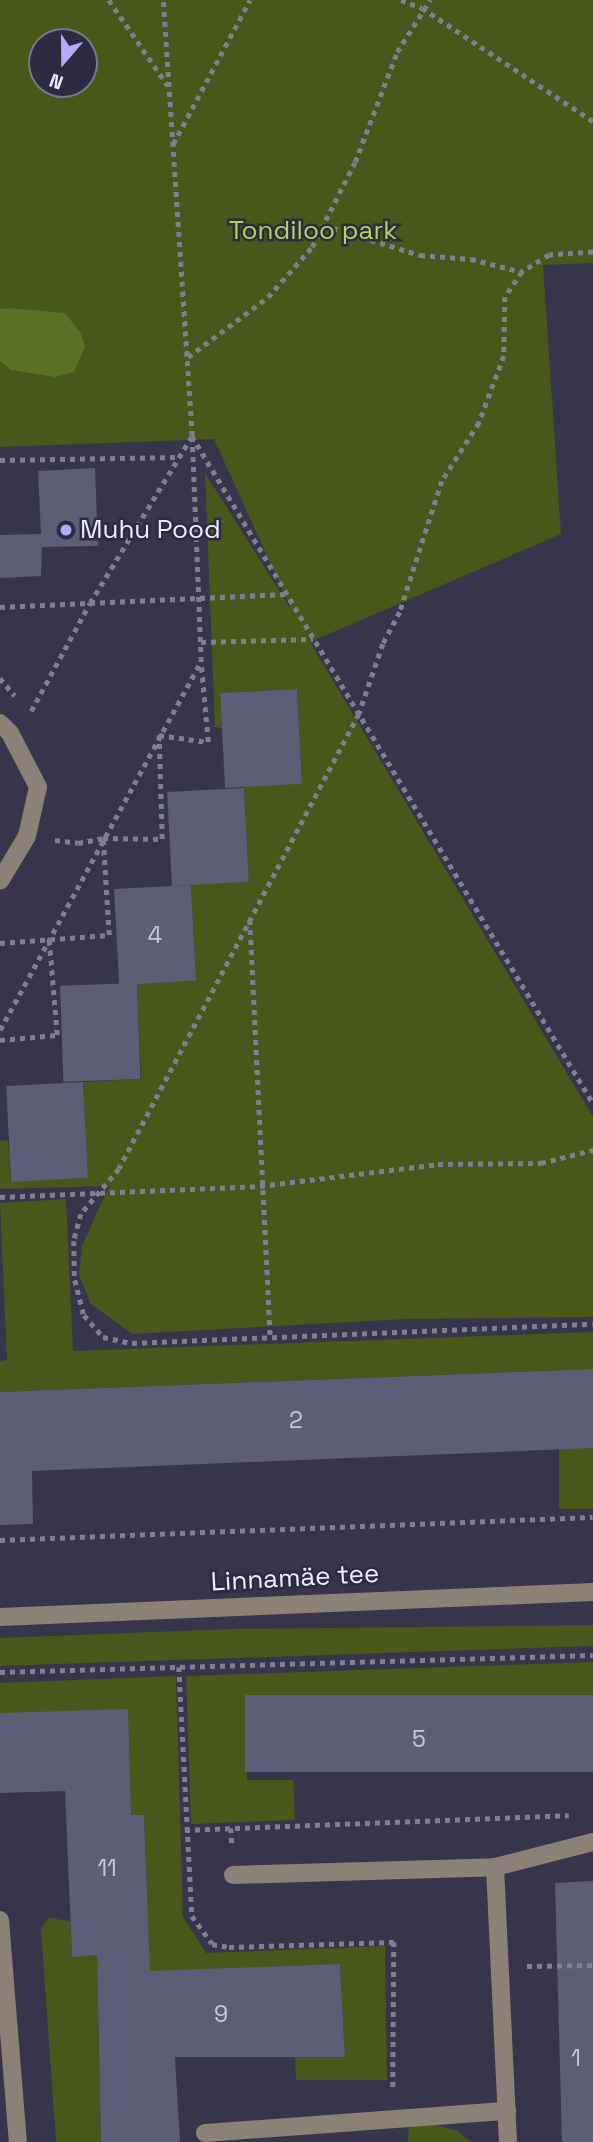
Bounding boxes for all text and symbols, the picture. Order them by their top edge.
north arrow [28,28,98,98]
text: N [46,67,67,95]
park label: Tondiloo park [229,215,397,247]
place label: Muhu Pood [80,514,221,546]
marker: Muhu Pood [58,522,74,538]
house number: 4 [148,921,162,949]
house number: 2 [289,1406,303,1434]
street label: Linnamäe tee [210,1558,380,1598]
house number: 5 [412,1725,426,1753]
house number: 11 [97,1854,117,1882]
house number: 9 [214,2000,228,2028]
house number: 1 [571,2044,581,2072]

